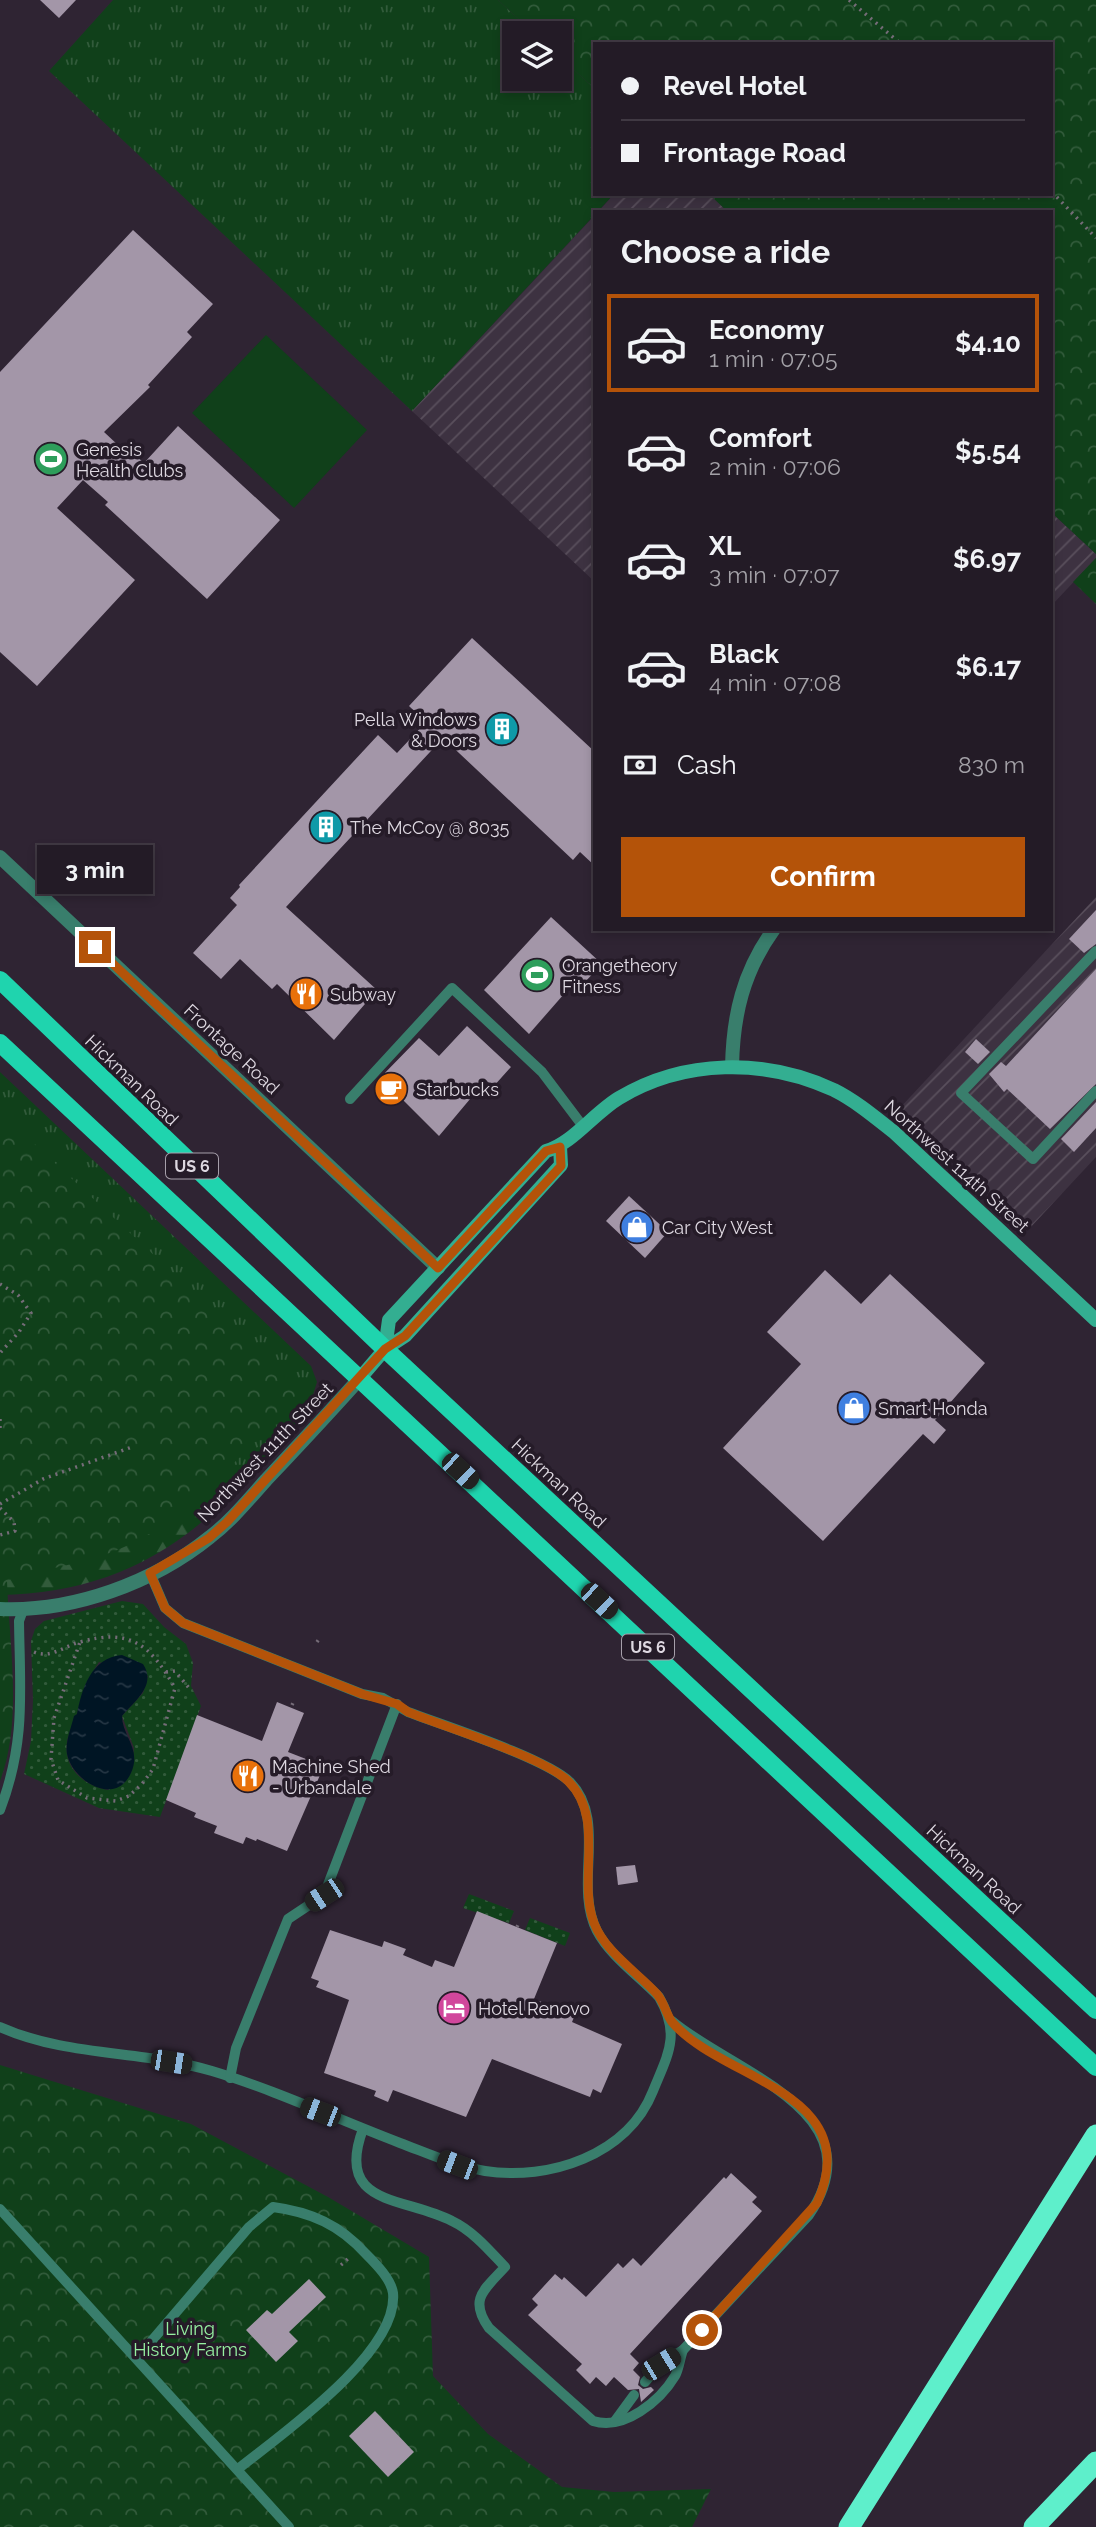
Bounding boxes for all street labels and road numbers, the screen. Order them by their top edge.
street label: Frontage Road [180,1000,284,1098]
street label: Hickman Road [81,1030,183,1130]
street label: Northwest 114th Street [880,1095,1034,1237]
road number: US 6 [166,1154,218,1178]
street label: Northwest 111th Street [193,1378,337,1526]
street label: Hickman Road [508,1434,610,1532]
road number: US 6 [622,1634,674,1660]
street label: Hickman Road [923,1820,1025,1918]

